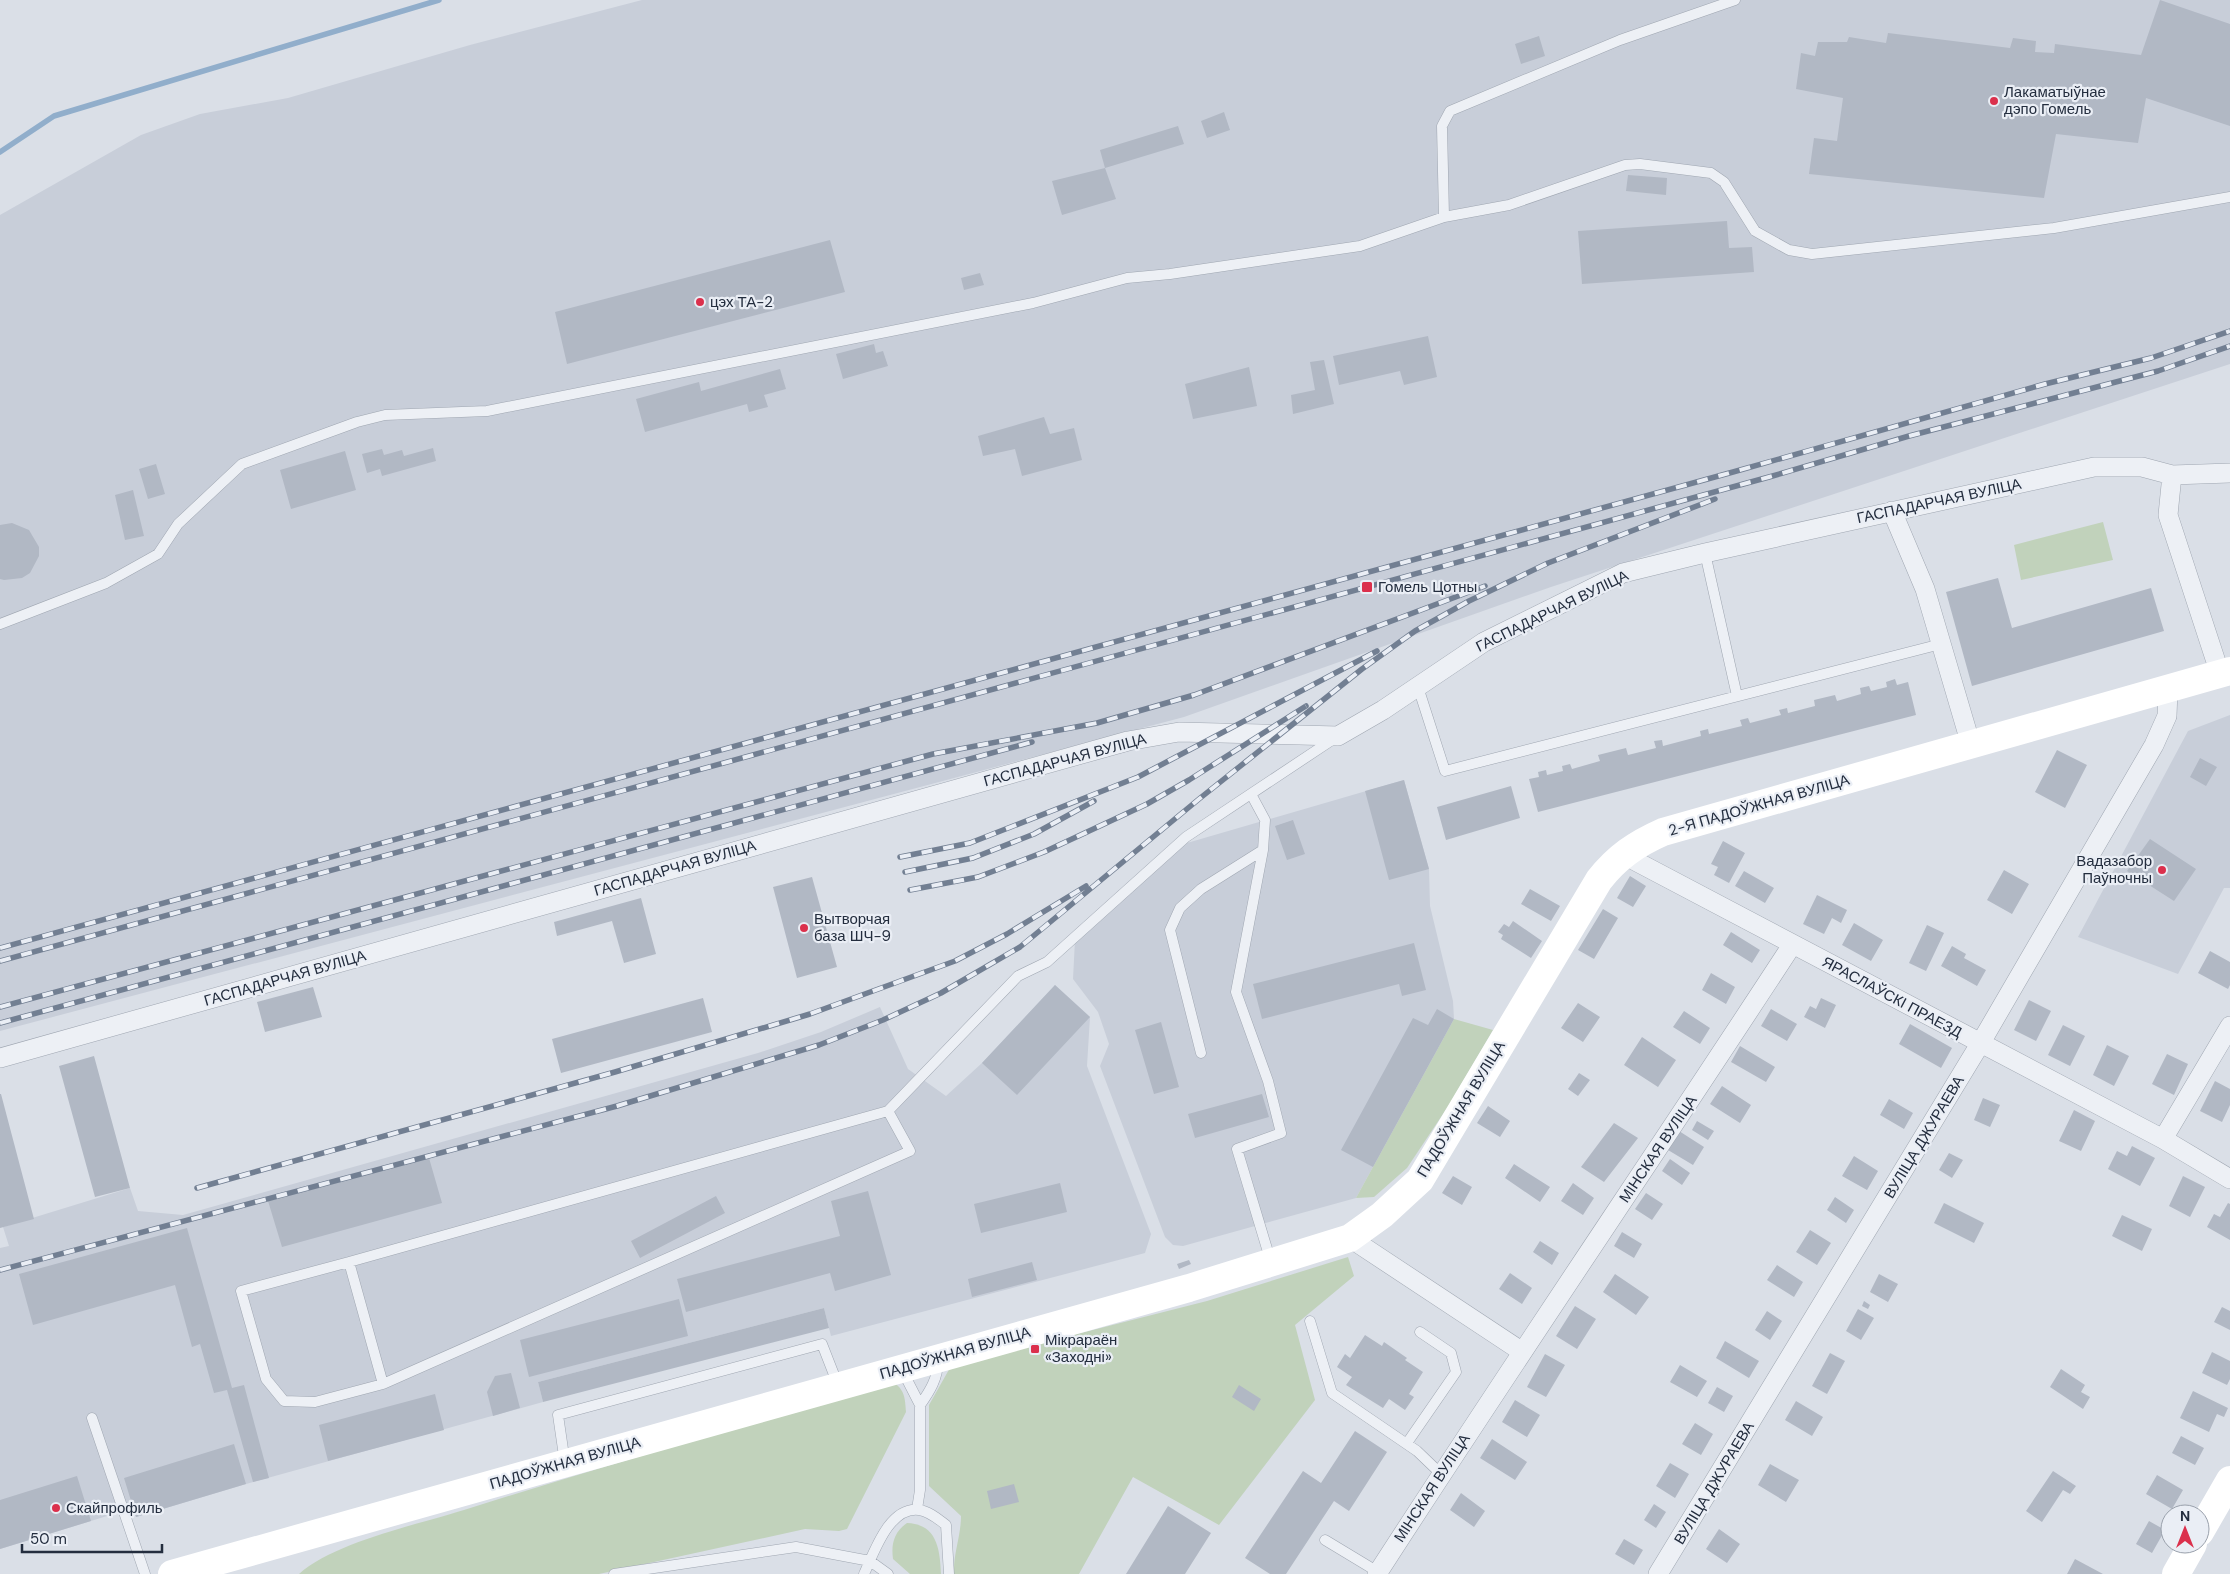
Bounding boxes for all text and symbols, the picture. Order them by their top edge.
place label: Лакаматыўнае дэпо Гомель [2004,82,2106,119]
marker: Лакаматыўнае дэпо Гомель [1988,95,2000,107]
place label: цэх ТА-2 [710,292,773,312]
marker: цэх ТА-2 [694,296,706,308]
street label: ГАСПАДАРЧАЯ ВУЛІЦА [1855,474,2023,528]
street label: ГАСПАДАРЧАЯ ВУЛІЦА [1472,565,1632,657]
place label: Гомель Цотны [1378,577,1477,597]
marker: Гомель Цотны [1360,580,1374,594]
street label: ГАСПАДАРЧАЯ ВУЛІЦА [981,729,1149,791]
street label: 2-Я ПАДОЎЖНАЯ ВУЛІЦА [1666,770,1852,840]
street label: ГАСПАДАРЧАЯ ВУЛІЦА [592,835,758,901]
place label: Вадазабор Паўночны [2076,851,2152,888]
marker: Вадазабор Паўночны [2156,864,2168,876]
place label: Вытворчая база ШЧ-9 [814,909,891,946]
marker: Вытворчая база ШЧ-9 [798,922,810,934]
street label: ГАСПАДАРЧАЯ ВУЛІЦА [202,945,368,1011]
street label: ЯРАСЛАЎСКІ ПРАЕЗД [1819,952,1965,1042]
street label: ПАДОЎЖНАЯ ВУЛІЦА [1412,1037,1510,1181]
street label: ВУЛІЦА ДЖУРАЕВА [1879,1072,1969,1202]
street label: МІНСКАЯ ВУЛІЦА [1615,1091,1701,1207]
street label: ПАДОЎЖНАЯ ВУЛІЦА [877,1322,1033,1384]
place label: Мікрараён «Заходні» [1045,1330,1117,1367]
marker: Мікрараён «Заходні» [1029,1343,1041,1355]
street label: ВУЛІЦА ДЖУРАЕВА [1669,1418,1759,1548]
street label: МІНСКАЯ ВУЛІЦА [1389,1430,1475,1546]
street label: ПАДОЎЖНАЯ ВУЛІЦА [487,1432,643,1494]
place label: Скайпрофиль [66,1498,163,1518]
marker: Скайпрофиль [50,1502,62,1514]
north arrow [2160,1504,2210,1554]
text: N [2180,1507,2190,1525]
scale bar [22,1522,162,1554]
text: 50 m [30,1529,67,1549]

